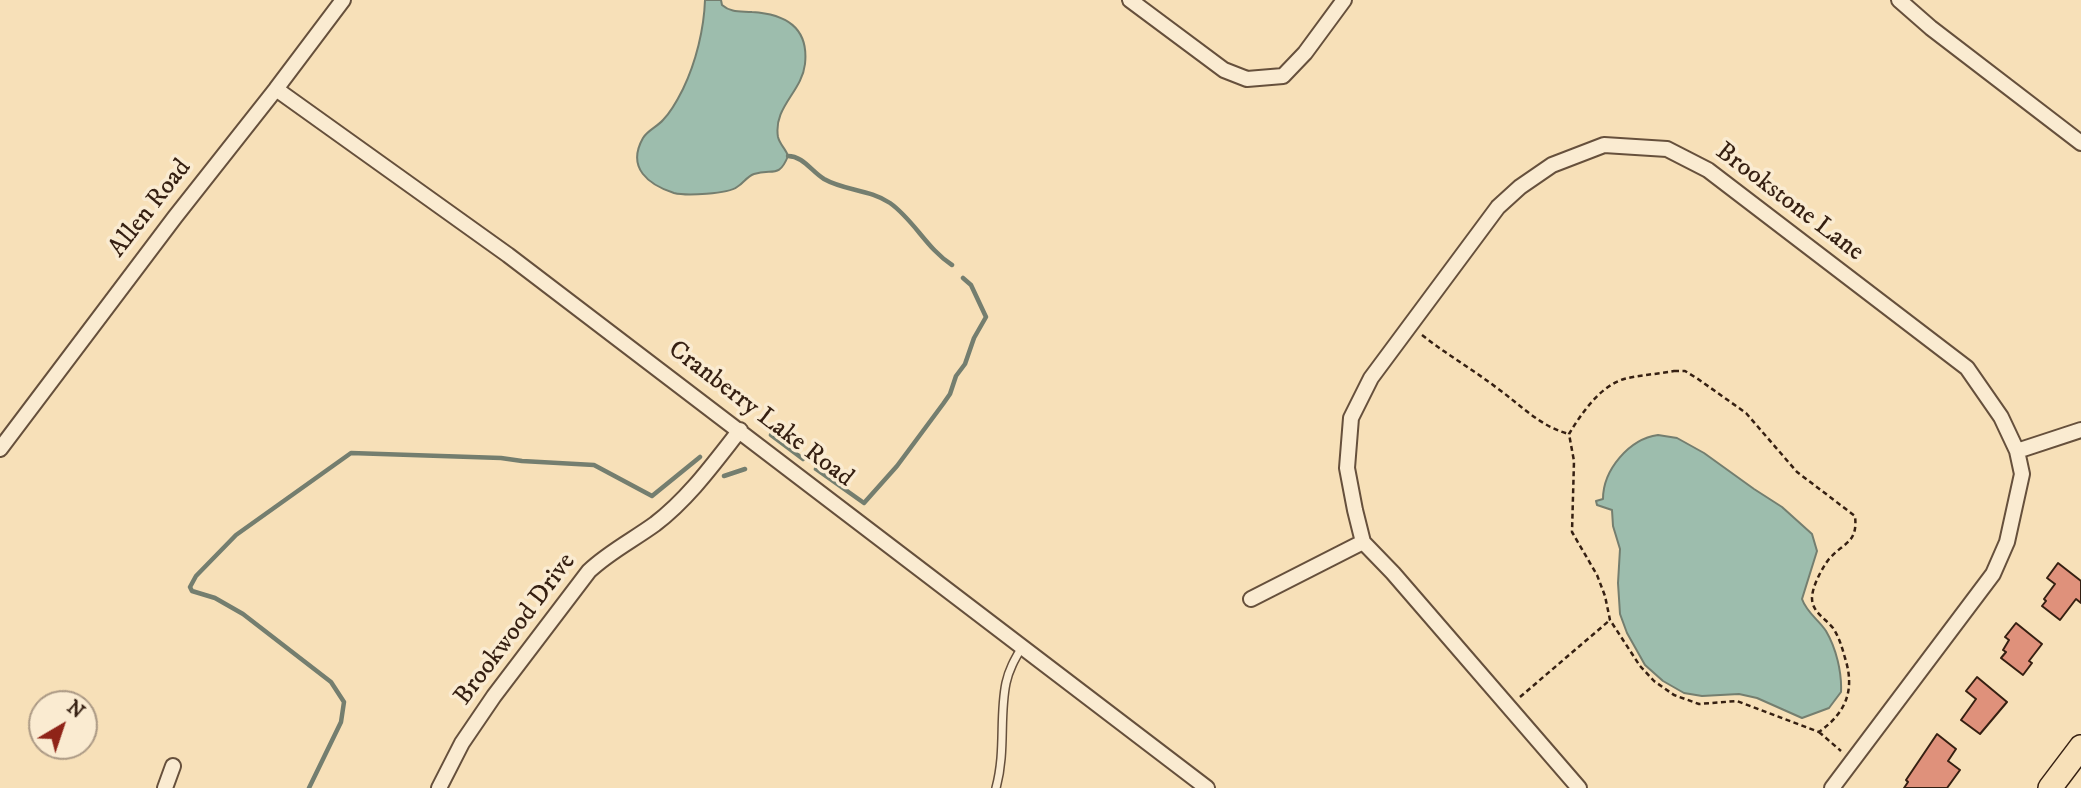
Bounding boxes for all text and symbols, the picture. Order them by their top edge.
street label: Brookstone Lane [1709,137,1869,269]
street label: Allen Road [103,154,199,264]
street label: Cranberry Lake Road [661,335,859,495]
street label: Brookwood Drive [449,548,583,712]
north arrow [28,690,98,760]
text: N [62,696,89,724]

